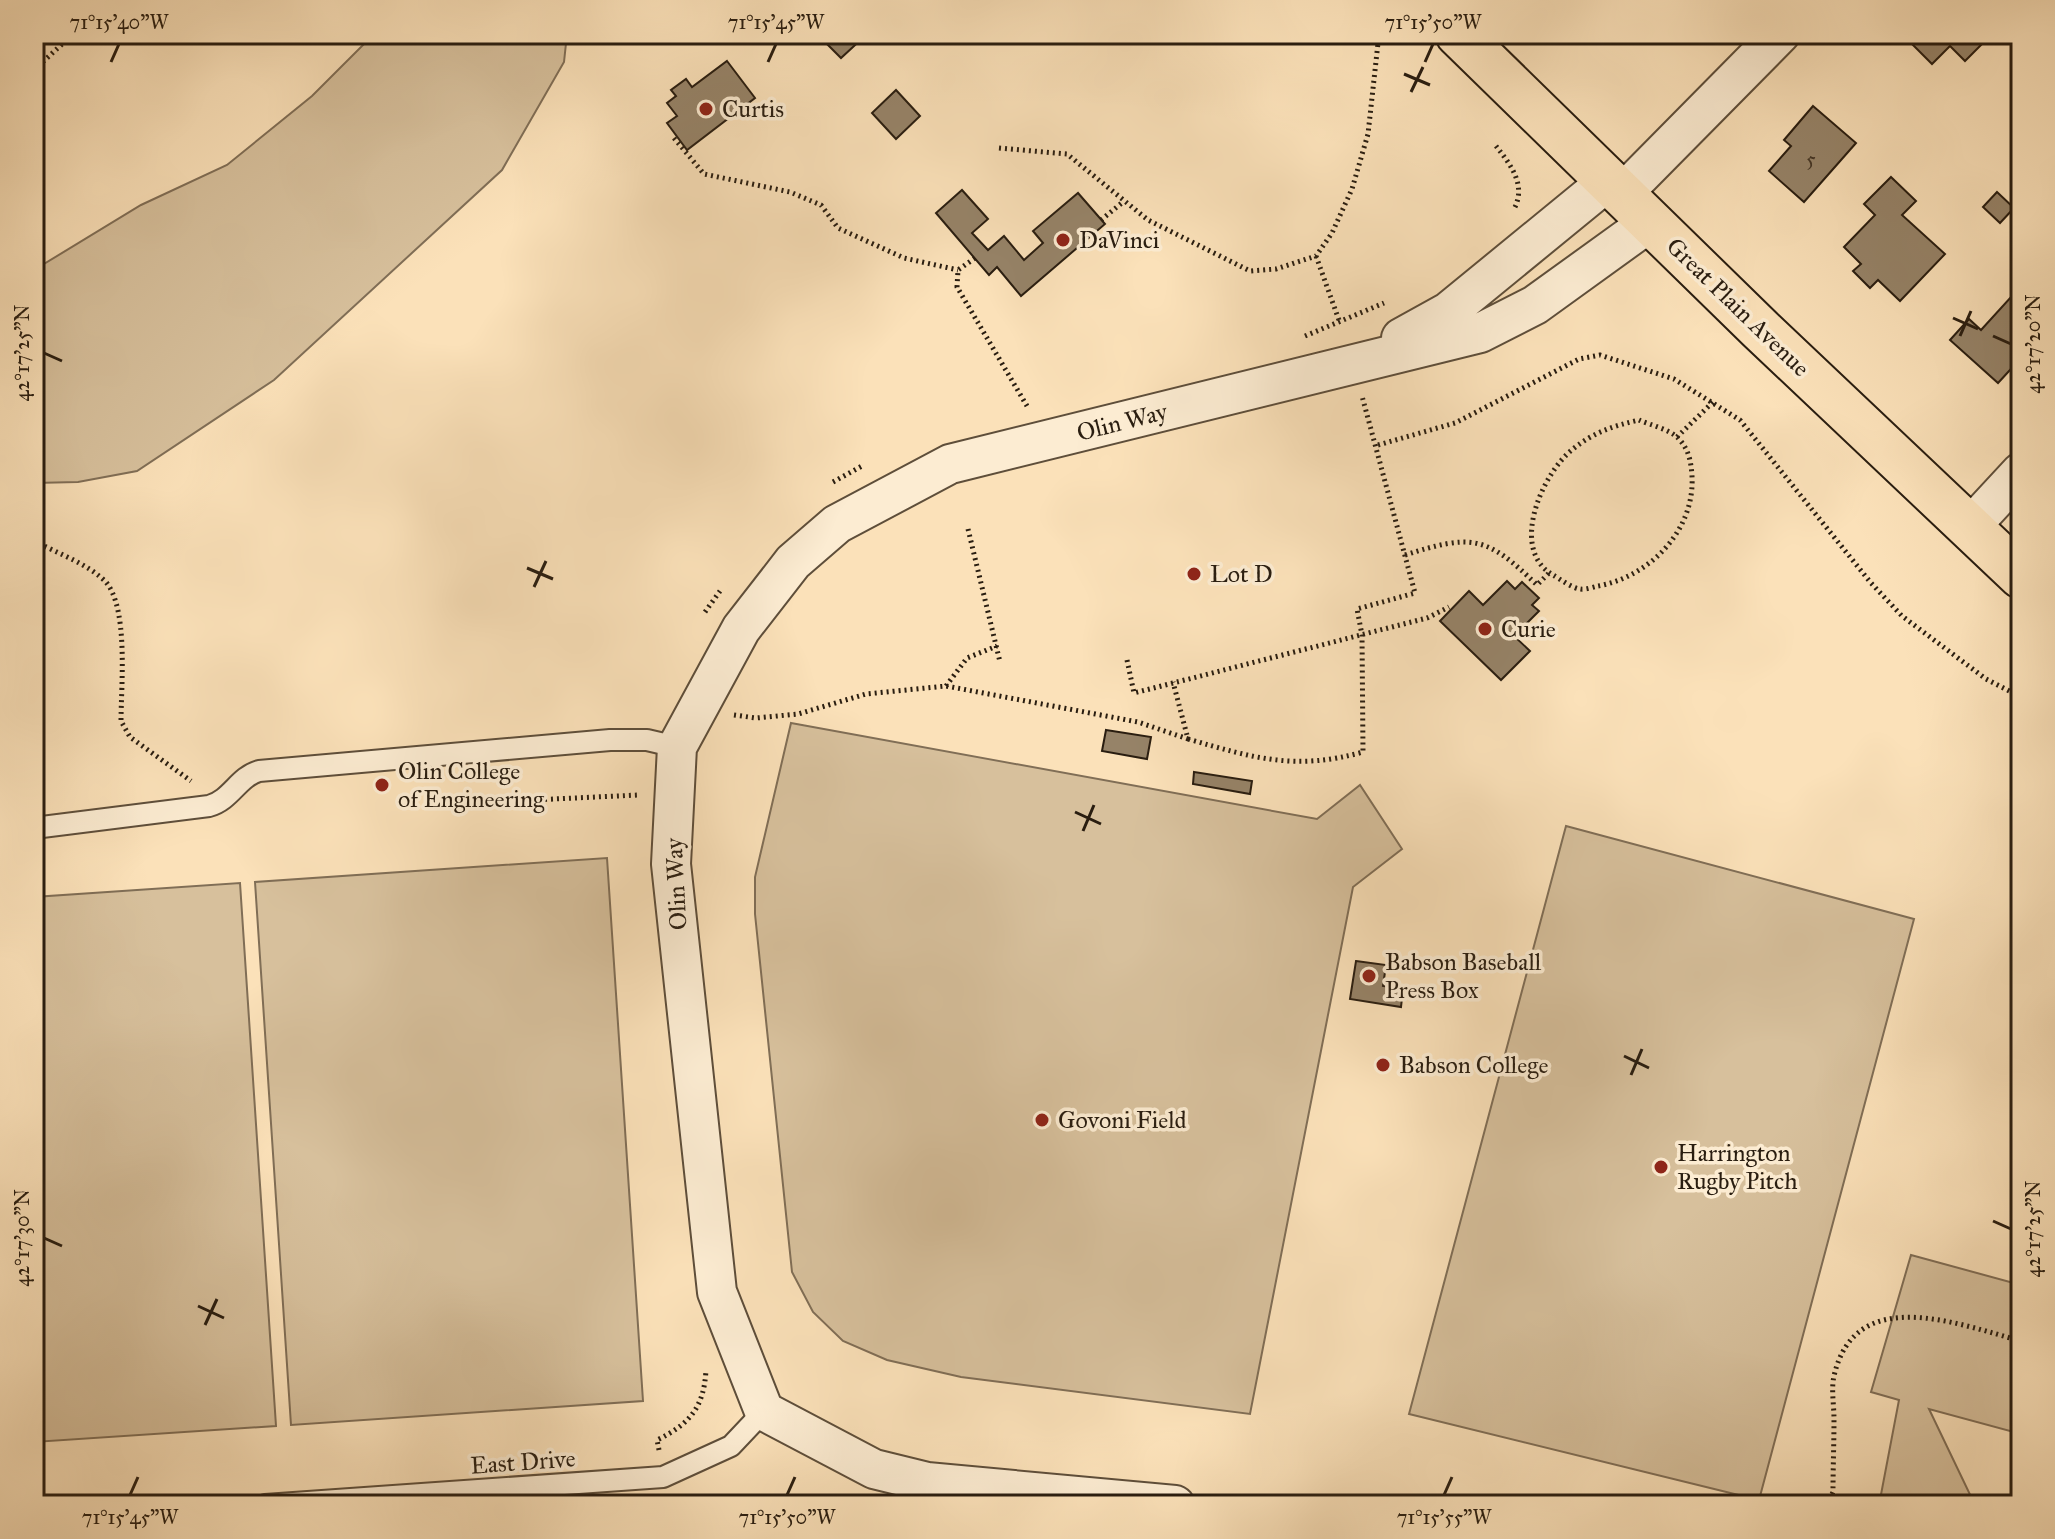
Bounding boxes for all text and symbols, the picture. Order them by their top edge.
text: 71°15'40"W [70,10,169,34]
text: 71°15'45"W [728,10,825,34]
text: 71°15'50"W [1384,10,1483,34]
place label: Curtis [722,94,784,124]
marker: Curtis [697,100,715,118]
house number: 5 [1806,147,1816,171]
place label: DaVinci [1079,225,1160,255]
marker: DaVinci [1054,231,1072,249]
street label: Great Plain Avenue [1660,231,1816,383]
text: 42°17'20"N [2021,294,2045,394]
text: 42°17'25"N [10,304,34,402]
street label: Olin Way [1074,396,1171,448]
place label: Lot D [1210,559,1273,589]
marker: Lot D [1185,565,1203,583]
place label: Curie [1501,614,1556,644]
marker: Curie [1476,620,1494,638]
place label: Olin College of Engineering [398,756,545,814]
marker: Olin College of Engineering [373,776,391,794]
street label: Olin Way [659,836,693,931]
place label: Babson Baseball Press Box [1385,947,1542,1005]
marker: Babson Baseball Press Box [1360,967,1378,985]
place label: Babson College [1399,1050,1548,1080]
marker: Babson College [1374,1056,1392,1074]
place label: Govoni Field [1058,1105,1187,1135]
marker: Govoni Field [1033,1111,1051,1129]
place label: Harrington Rugby Pitch [1677,1138,1798,1196]
marker: Harrington Rugby Pitch [1652,1158,1670,1176]
text: 42°17'25"N [2021,1180,2045,1278]
text: 42°17'30"N [10,1189,34,1287]
street label: East Drive [469,1443,577,1481]
text: 71°15'45"W [82,1505,179,1529]
text: 71°15'50"W [738,1505,837,1529]
text: 71°15'55"W [1397,1505,1492,1529]

